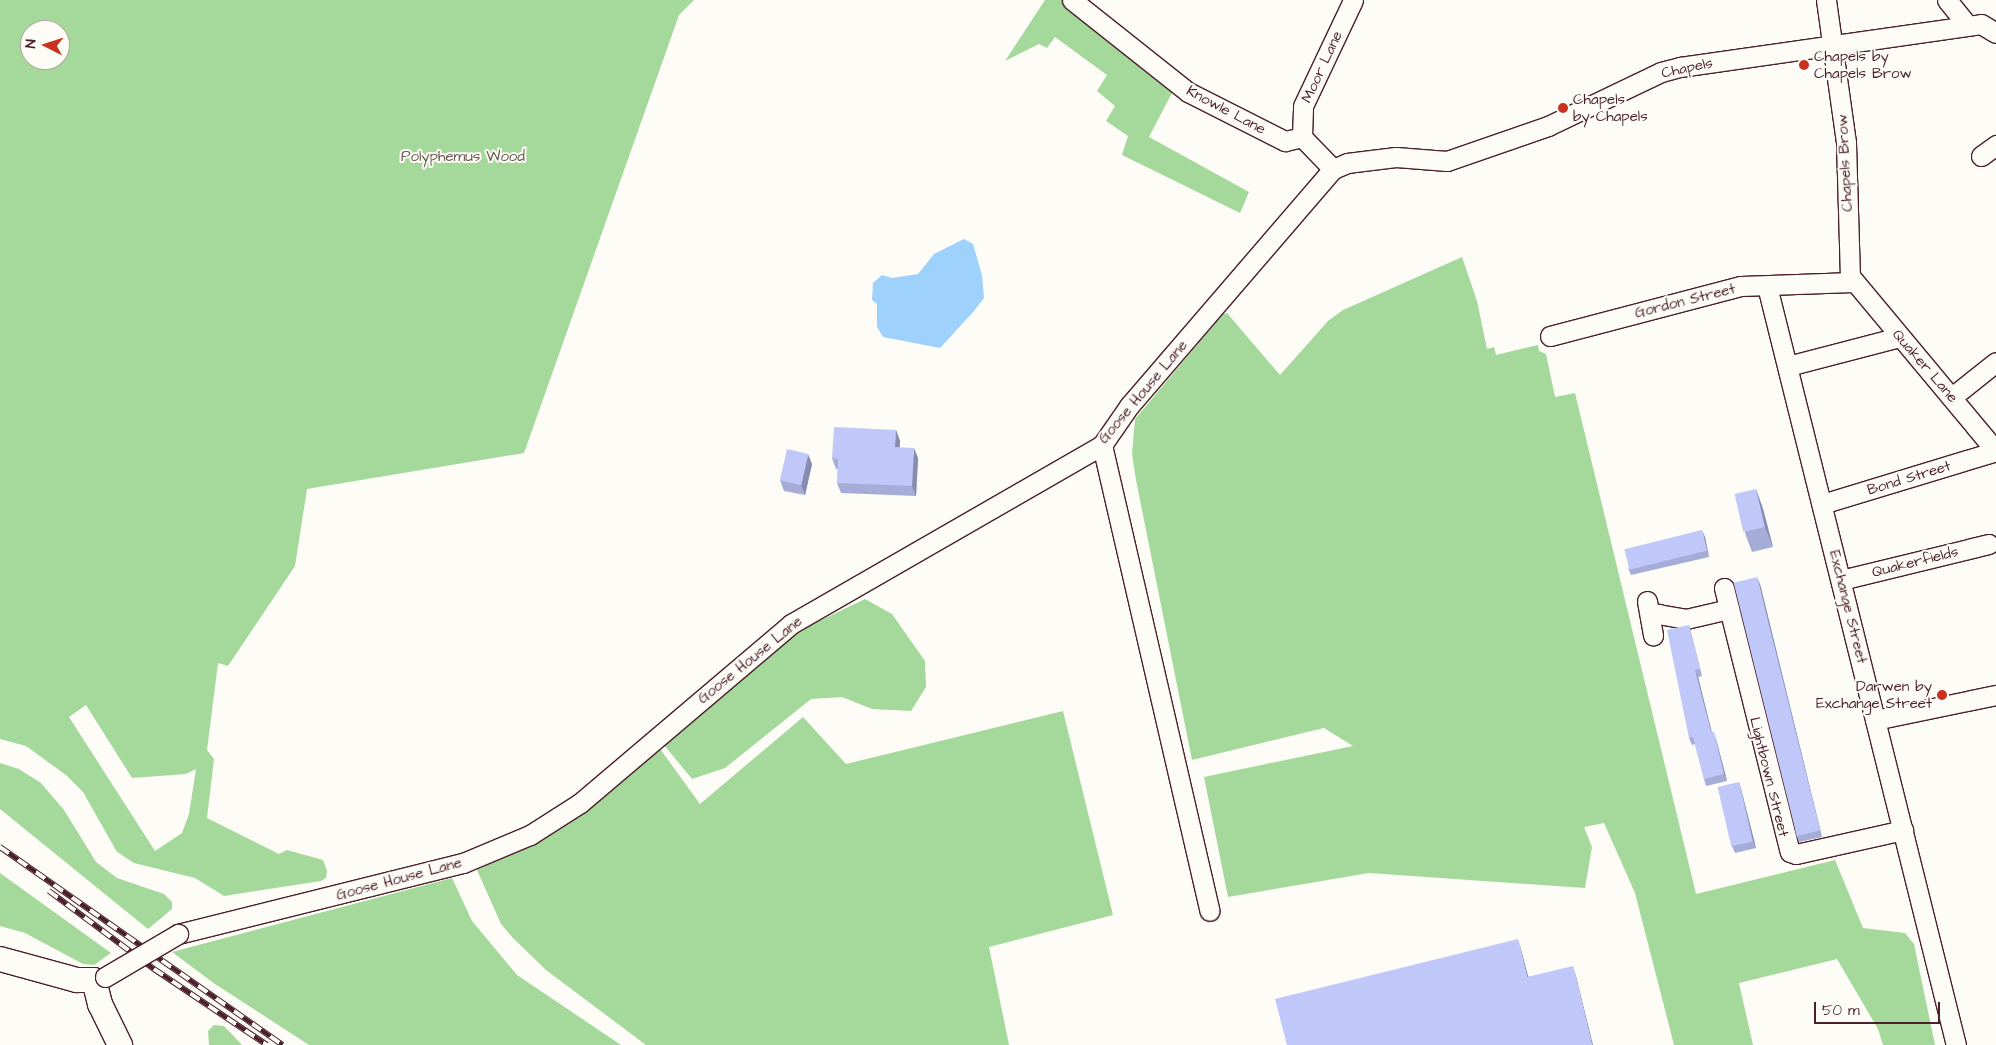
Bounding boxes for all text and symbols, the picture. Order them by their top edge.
north arrow [20,20,70,70]
street label: Moor Lane [1298,28,1346,106]
text: N [21,39,41,49]
place label: Chapels by Chapels Brow [1814,47,1912,82]
street label: Chapels [1660,54,1714,82]
marker: Chapels by Chapels Brow [1798,59,1810,71]
street label: Knowle Lane [1183,82,1269,138]
place label: Chapels by Chapels [1573,90,1648,125]
marker: Chapels by Chapels [1557,102,1569,114]
street label: Chapels Brow [1833,114,1857,212]
park label: Polyphemus Wood [401,148,525,166]
street label: Gordon Street [1633,280,1737,322]
street label: Quaker Lane [1888,326,1962,406]
street label: Goose House Lane [1095,337,1191,447]
street label: Bond Street [1865,457,1953,499]
street label: Quakerfields [1870,543,1960,581]
street label: Exchange Street [1825,548,1871,666]
street label: Goose House Lane [694,612,806,708]
place label: Darwen by Exchange Street [1816,677,1932,712]
marker: Darwen by Exchange Street [1936,689,1948,701]
street label: Lightbown Street [1745,715,1793,839]
street label: Goose House Lane [334,854,464,904]
scale bar [1816,992,1942,1024]
text: 50 m [1822,1000,1860,1021]

